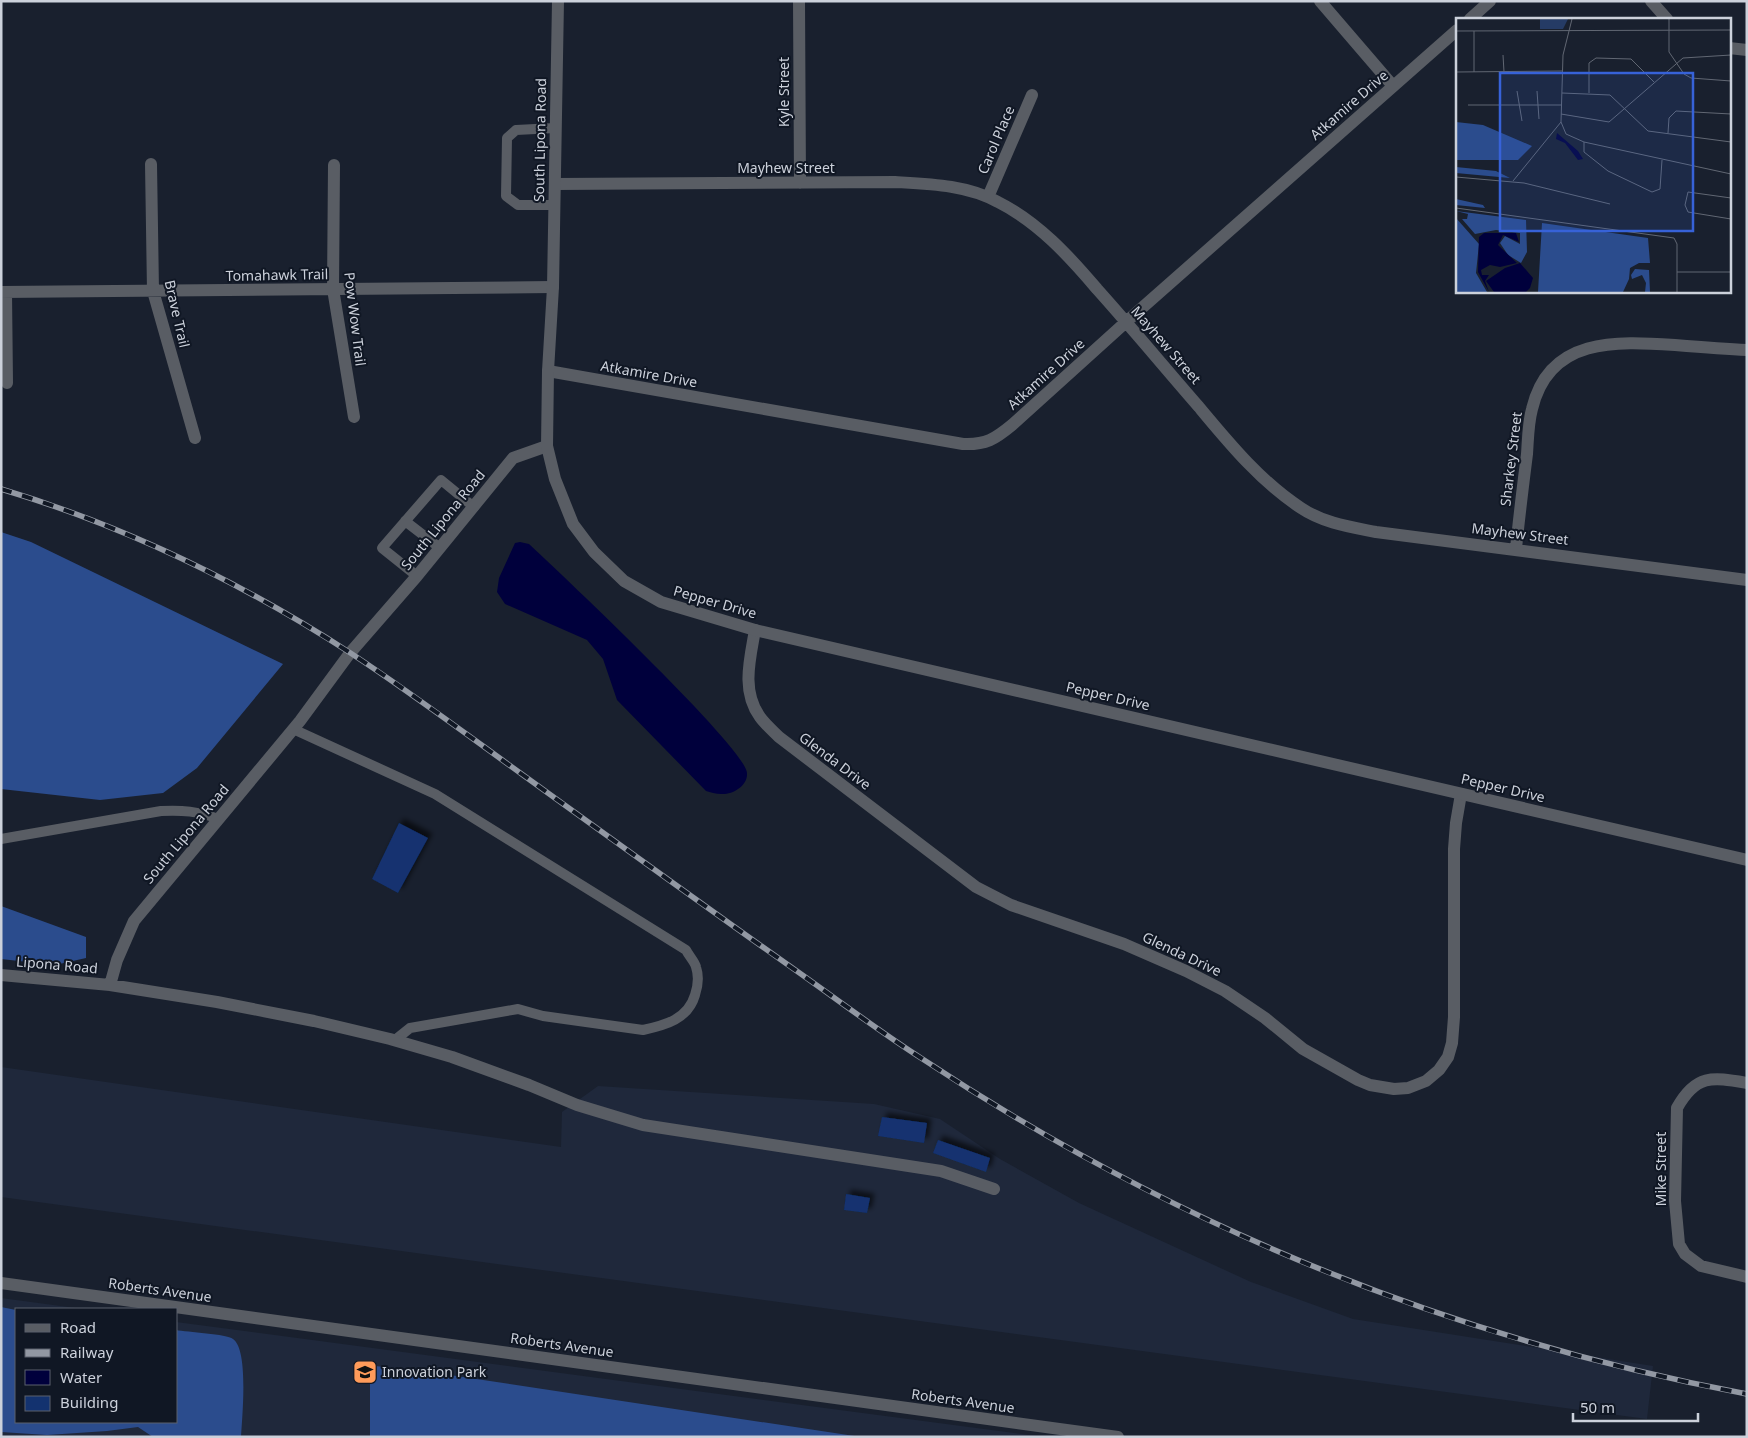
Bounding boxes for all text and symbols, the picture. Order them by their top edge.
inset map [1456,18,1730,292]
street label: Kyle Street [774,57,793,127]
street label: Atkamire Drive [1306,65,1392,144]
street label: South Lipona Road [529,78,550,202]
street label: Carol Place [973,103,1018,177]
street label: Mayhew Street [737,158,835,177]
street label: Tomahawk Trail [226,264,328,285]
street label: Pow Wow Trail [340,271,371,367]
street label: Brave Trail [160,278,194,350]
street label: Mayhew Street [1127,302,1206,388]
street label: Atkamire Drive [1003,334,1088,413]
street label: Atkamire Drive [599,356,699,391]
street label: Sharkey Street [1495,411,1526,507]
street label: South Lipona Road [396,466,489,574]
street label: Mayhew Street [1470,518,1570,549]
street label: Pepper Drive [671,581,759,622]
street label: Pepper Drive [1064,677,1152,714]
street label: Glenda Drive [796,727,875,794]
street label: Pepper Drive [1459,769,1547,806]
street label: South Lipona Road [138,780,233,887]
street label: Glenda Drive [1140,927,1225,980]
street label: Lipona Road [15,951,99,978]
street label: Mike Street [1651,1132,1670,1206]
street label: Roberts Avenue [107,1273,213,1306]
legend [15,1308,178,1423]
text: Road [60,1317,96,1337]
street label: Roberts Avenue [509,1328,615,1361]
text: Railway [60,1342,114,1362]
school or university icon: Innovation Park [352,1359,378,1385]
place label: Innovation Park [382,1362,487,1381]
text: Water [60,1367,102,1387]
street label: Roberts Avenue [910,1384,1016,1417]
scale bar [1573,1390,1698,1422]
text: Building [60,1392,118,1412]
text: 50 m [1580,1397,1615,1417]

